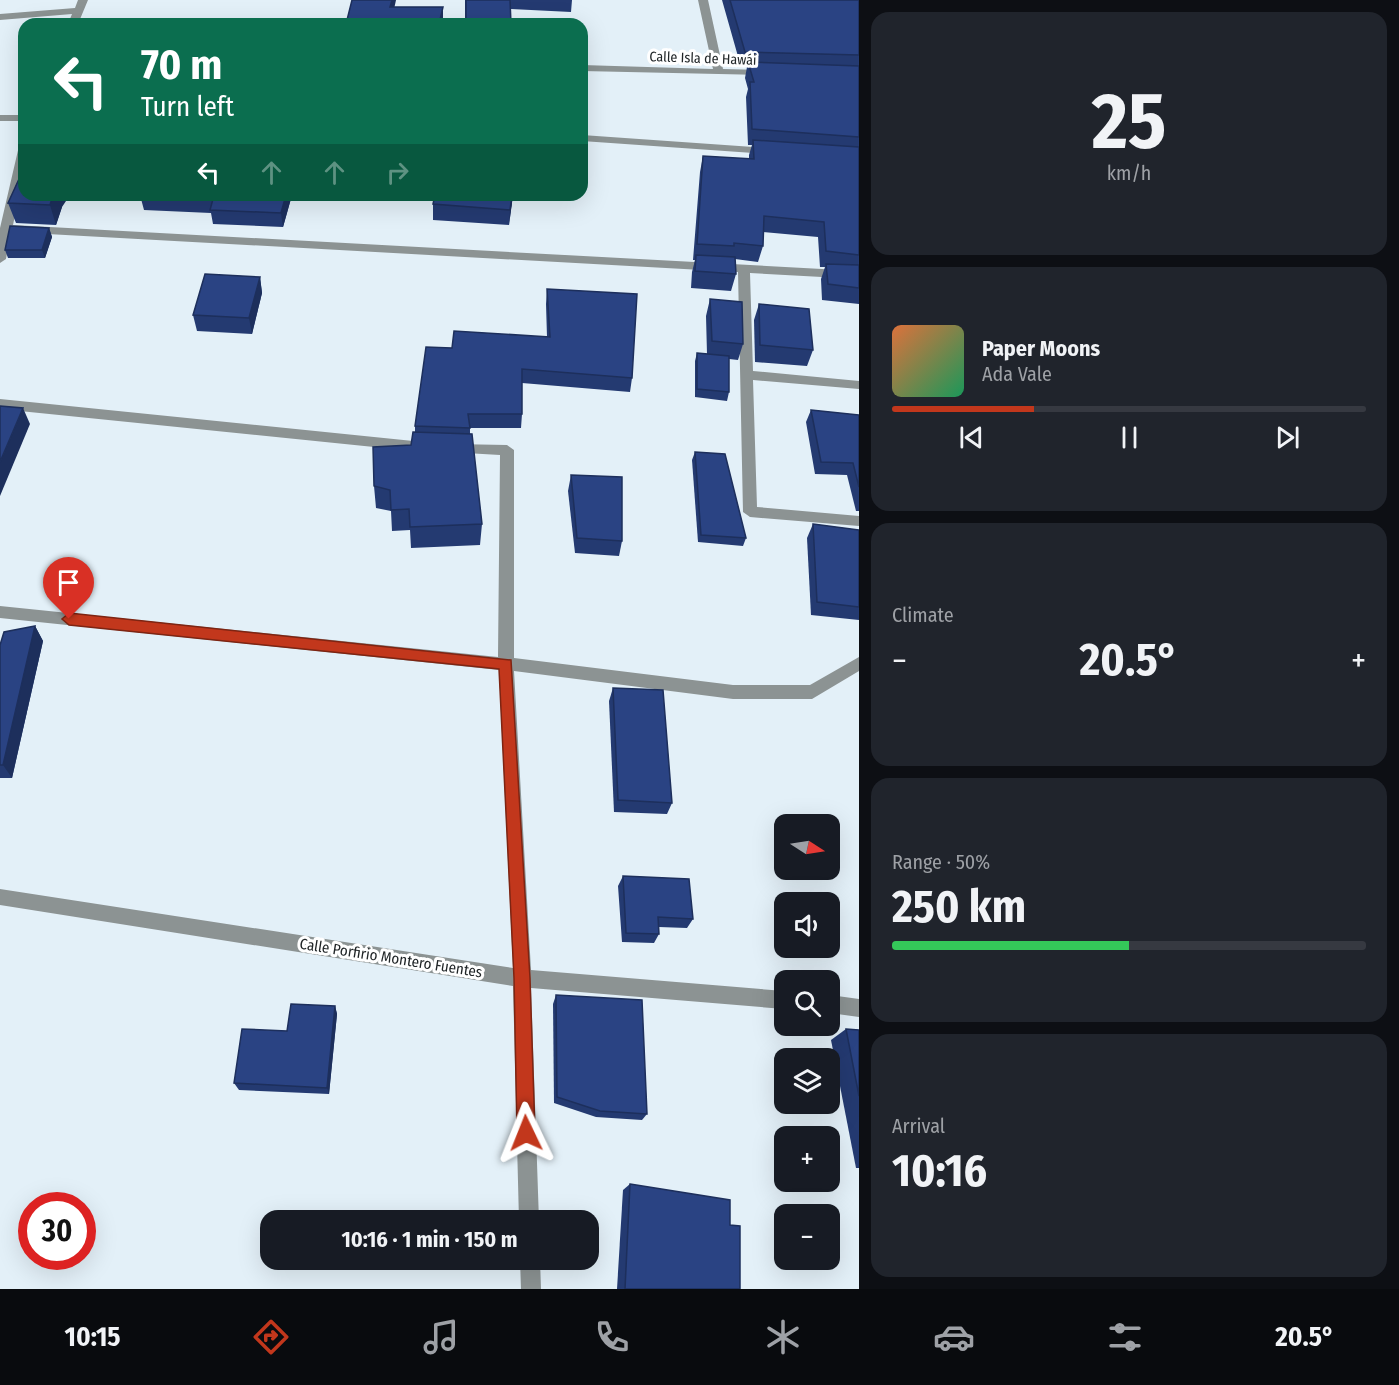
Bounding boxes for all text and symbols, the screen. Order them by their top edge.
text: 70 m [141,40,222,90]
icon: left [42,42,120,120]
street label: Calle Isla de Hawái [649,48,757,69]
text: 25 [1092,75,1166,169]
text: Turn left [141,91,234,123]
icon: left [192,156,225,189]
icon: ahead [255,156,288,189]
icon: ahead [318,156,351,189]
icon: right [381,156,414,189]
text: km/h [1107,161,1151,185]
text: Paper Moons [982,335,1100,362]
text: Ada Vale [982,362,1052,386]
icon: previous [955,421,988,454]
icon: pause [1113,421,1146,454]
icon: next [1271,421,1304,454]
pin [43,557,94,619]
icon: arrive [52,566,85,599]
text: Climate [892,603,954,627]
text: 20.5° [1079,633,1178,687]
text: − [892,641,907,681]
text: + [1351,641,1366,681]
north arrow [774,814,840,880]
map controls [774,814,840,1270]
text: Range · 50% [892,850,990,874]
text: 250 km [892,880,1026,934]
button: sound [774,892,840,958]
street label: Calle Porfirio Montero Fuentes [298,935,484,981]
button: search [774,970,840,1036]
button: layers [774,1048,840,1114]
position arrow [494,1101,558,1165]
text: Arrival [892,1114,945,1138]
button: + [774,1126,840,1192]
text: 10:16 [892,1144,987,1198]
speed limit sign: 30 [18,1192,96,1270]
button: − [774,1204,840,1270]
text: 10:16 · 1 min · 150 m [341,1226,518,1253]
icon: directions [250,1316,292,1358]
icon: music [420,1316,462,1358]
icon: phone [591,1316,633,1358]
icon: climate [762,1316,804,1358]
icon: car [933,1316,975,1358]
icon: filters [1104,1316,1146,1358]
text: 10:15 [64,1321,121,1353]
text: 20.5° [1275,1321,1334,1353]

